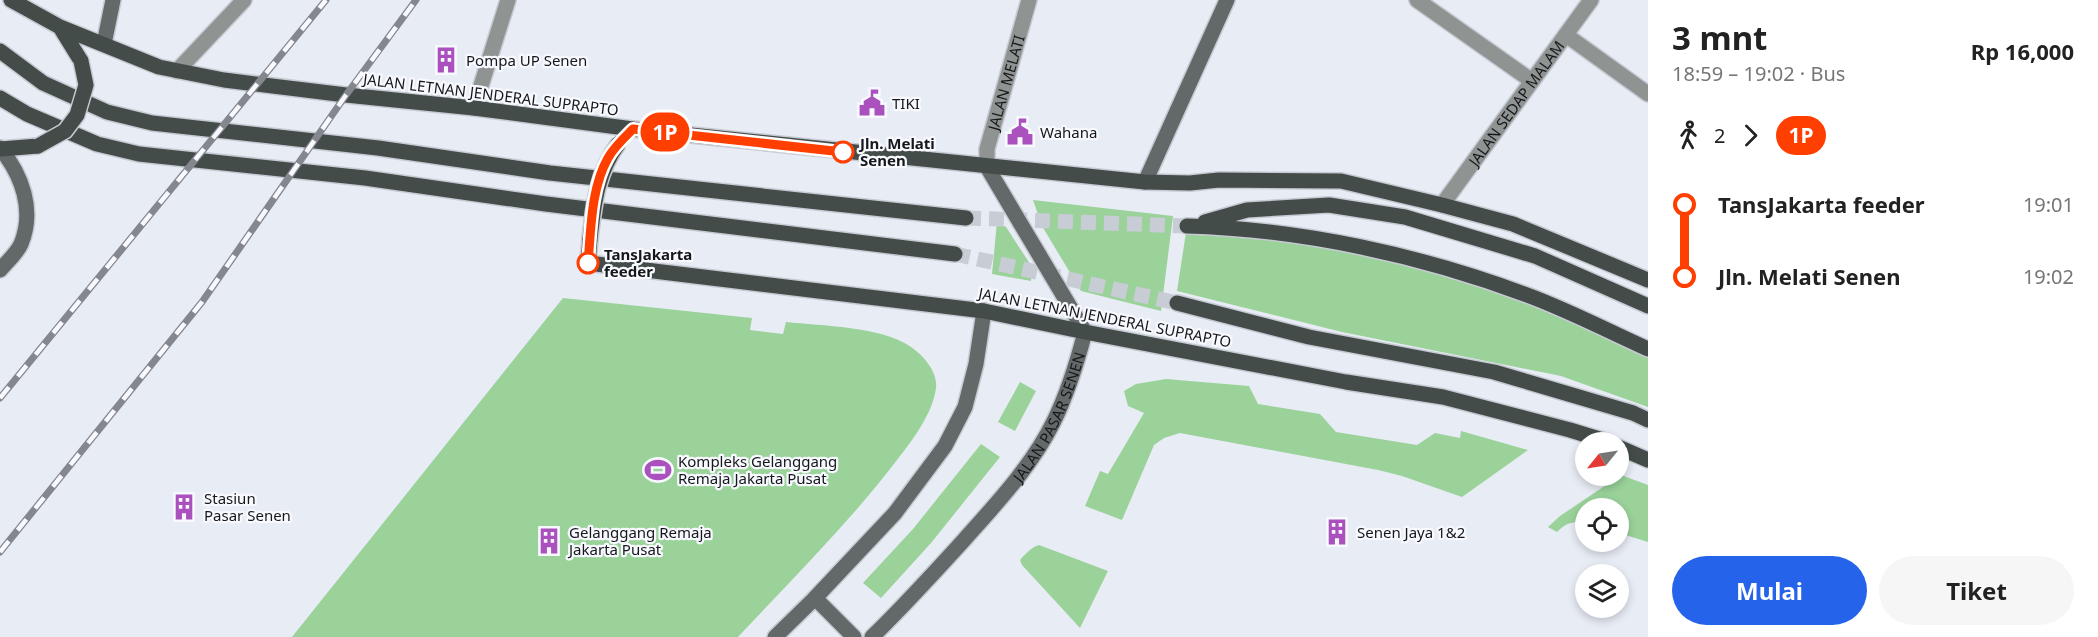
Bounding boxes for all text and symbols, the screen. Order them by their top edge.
text: 3 mnt [1672,15,1767,60]
street label: JALAN MELATI [982,33,1029,135]
street label: JALAN SEDAP MALAM [1463,36,1568,171]
text: Rp 16,000 [1971,36,2074,66]
building icon: Pompa UP Senen [431,45,461,75]
place label: Pompa UP Senen [466,50,587,70]
text: 18:59 – 19:02 · Bus [1672,60,1845,87]
street label: JALAN LETNAN JENDERAL SUPRAPTO [360,68,620,120]
public building icon: TIKI [857,88,887,118]
place label: TIKI [892,93,920,113]
line badge: 1P [638,112,692,152]
public building icon: Wahana [1005,117,1035,147]
text: 1P [652,118,678,146]
icon: walk [1672,119,1705,152]
icon: forward [1734,119,1767,152]
text: 1P [1788,121,1814,149]
place label: Wahana [1040,122,1097,142]
text: 2 [1714,122,1725,149]
place label: Jln. Melati Senen [858,133,935,170]
marker: Jln. Melati Senen [832,141,854,163]
text: TansJakarta feeder [1718,189,1925,219]
text: 19:01 [2023,191,2074,218]
place label: TansJakarta feeder [604,244,692,281]
marker: TansJakarta feeder [577,252,599,274]
text: Jln. Melati Senen [1718,261,1901,291]
text: 19:02 [2023,263,2074,290]
street label: JALAN LETNAN JENDERAL SUPRAPTO [975,282,1233,351]
street label: JALAN PASAR SENEN [1007,350,1089,487]
north arrow [1575,432,1629,486]
map controls [1575,432,1629,618]
place label: Kompleks Gelanggang Remaja Jakarta Pusat [678,451,837,488]
sports icon: Kompleks Gelanggang Remaja Jakarta Pusat [643,455,673,485]
place label: Stasiun Pasar Senen [204,488,291,525]
building icon: Stasiun Pasar Senen [169,492,199,522]
button: locate [1575,498,1629,552]
building icon: Senen Jaya 1&2 [1322,517,1352,547]
place label: Gelanggang Remaja Jakarta Pusat [567,522,712,559]
place label: Senen Jaya 1&2 [1357,522,1465,542]
building icon: Gelanggang Remaja Jakarta Pusat [534,526,564,556]
button: Mulai [1672,556,1867,625]
button: Tiket [1879,556,2074,625]
button: layers [1575,564,1629,618]

